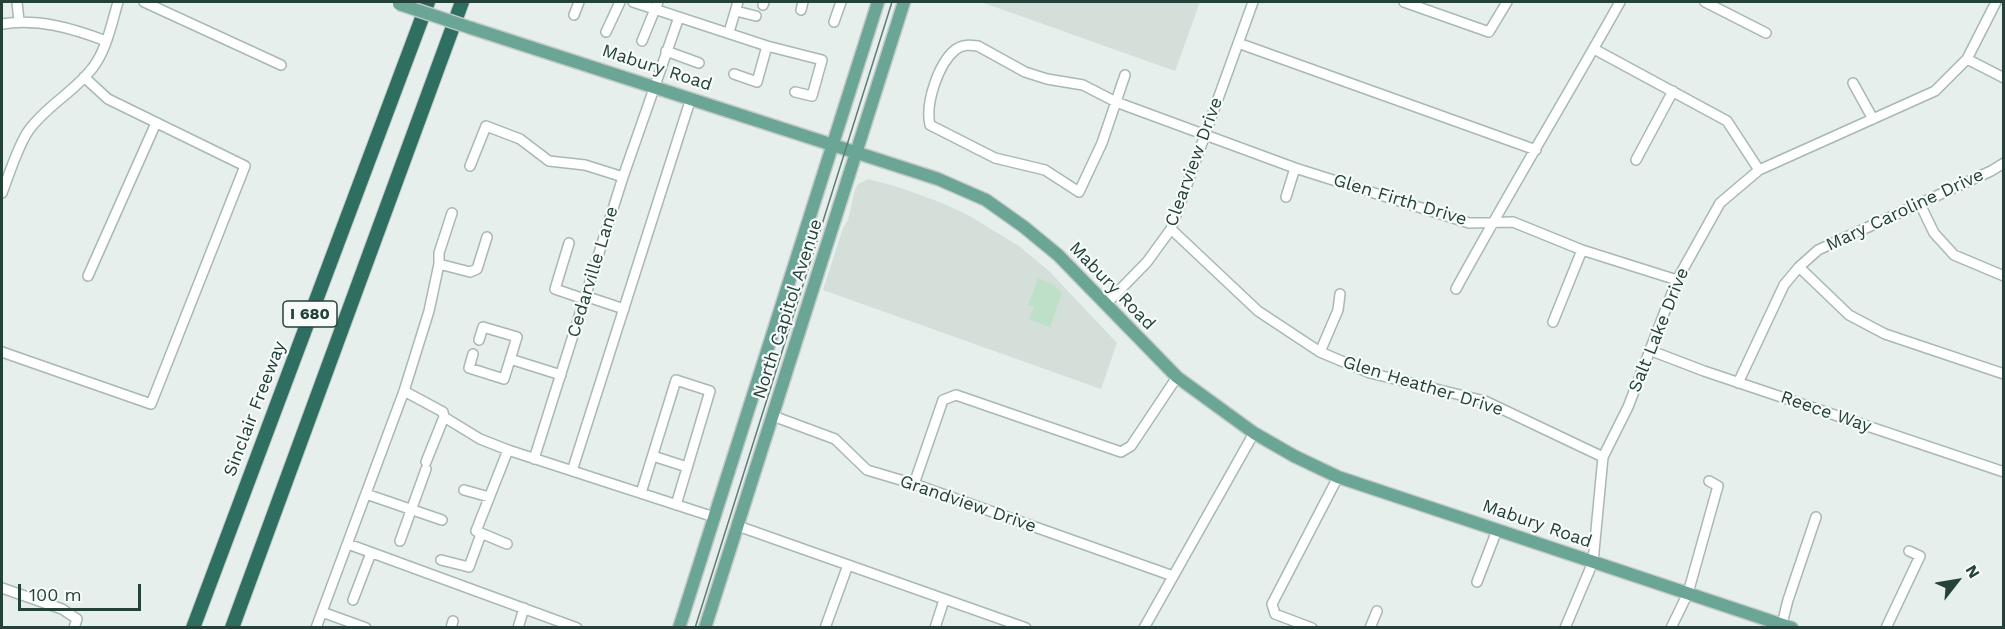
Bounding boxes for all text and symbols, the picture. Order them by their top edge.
street label: Mabury Road [599,40,715,96]
street label: Clearview Drive [1161,94,1227,230]
street label: Mary Caroline Drive [1823,164,1987,256]
street label: Glen Firth Drive [1331,169,1469,231]
street label: Cedarville Lane [563,204,623,340]
street label: North Capitol Avenue [749,216,827,402]
street label: Mabury Road [1064,237,1160,335]
street label: Salt Lake Drive [1624,265,1694,395]
road number: I 680 [283,301,337,327]
street label: Sinclair Freeway [219,338,291,480]
street label: Glen Heather Drive [1340,351,1506,421]
street label: Reece Way [1778,386,1874,438]
street label: Grandview Drive [897,471,1039,537]
street label: Mabury Road [1479,495,1595,553]
north arrow [1927,551,1987,611]
text: N [1962,561,1984,581]
scale bar [21,572,144,610]
text: 100 m [29,584,82,605]

